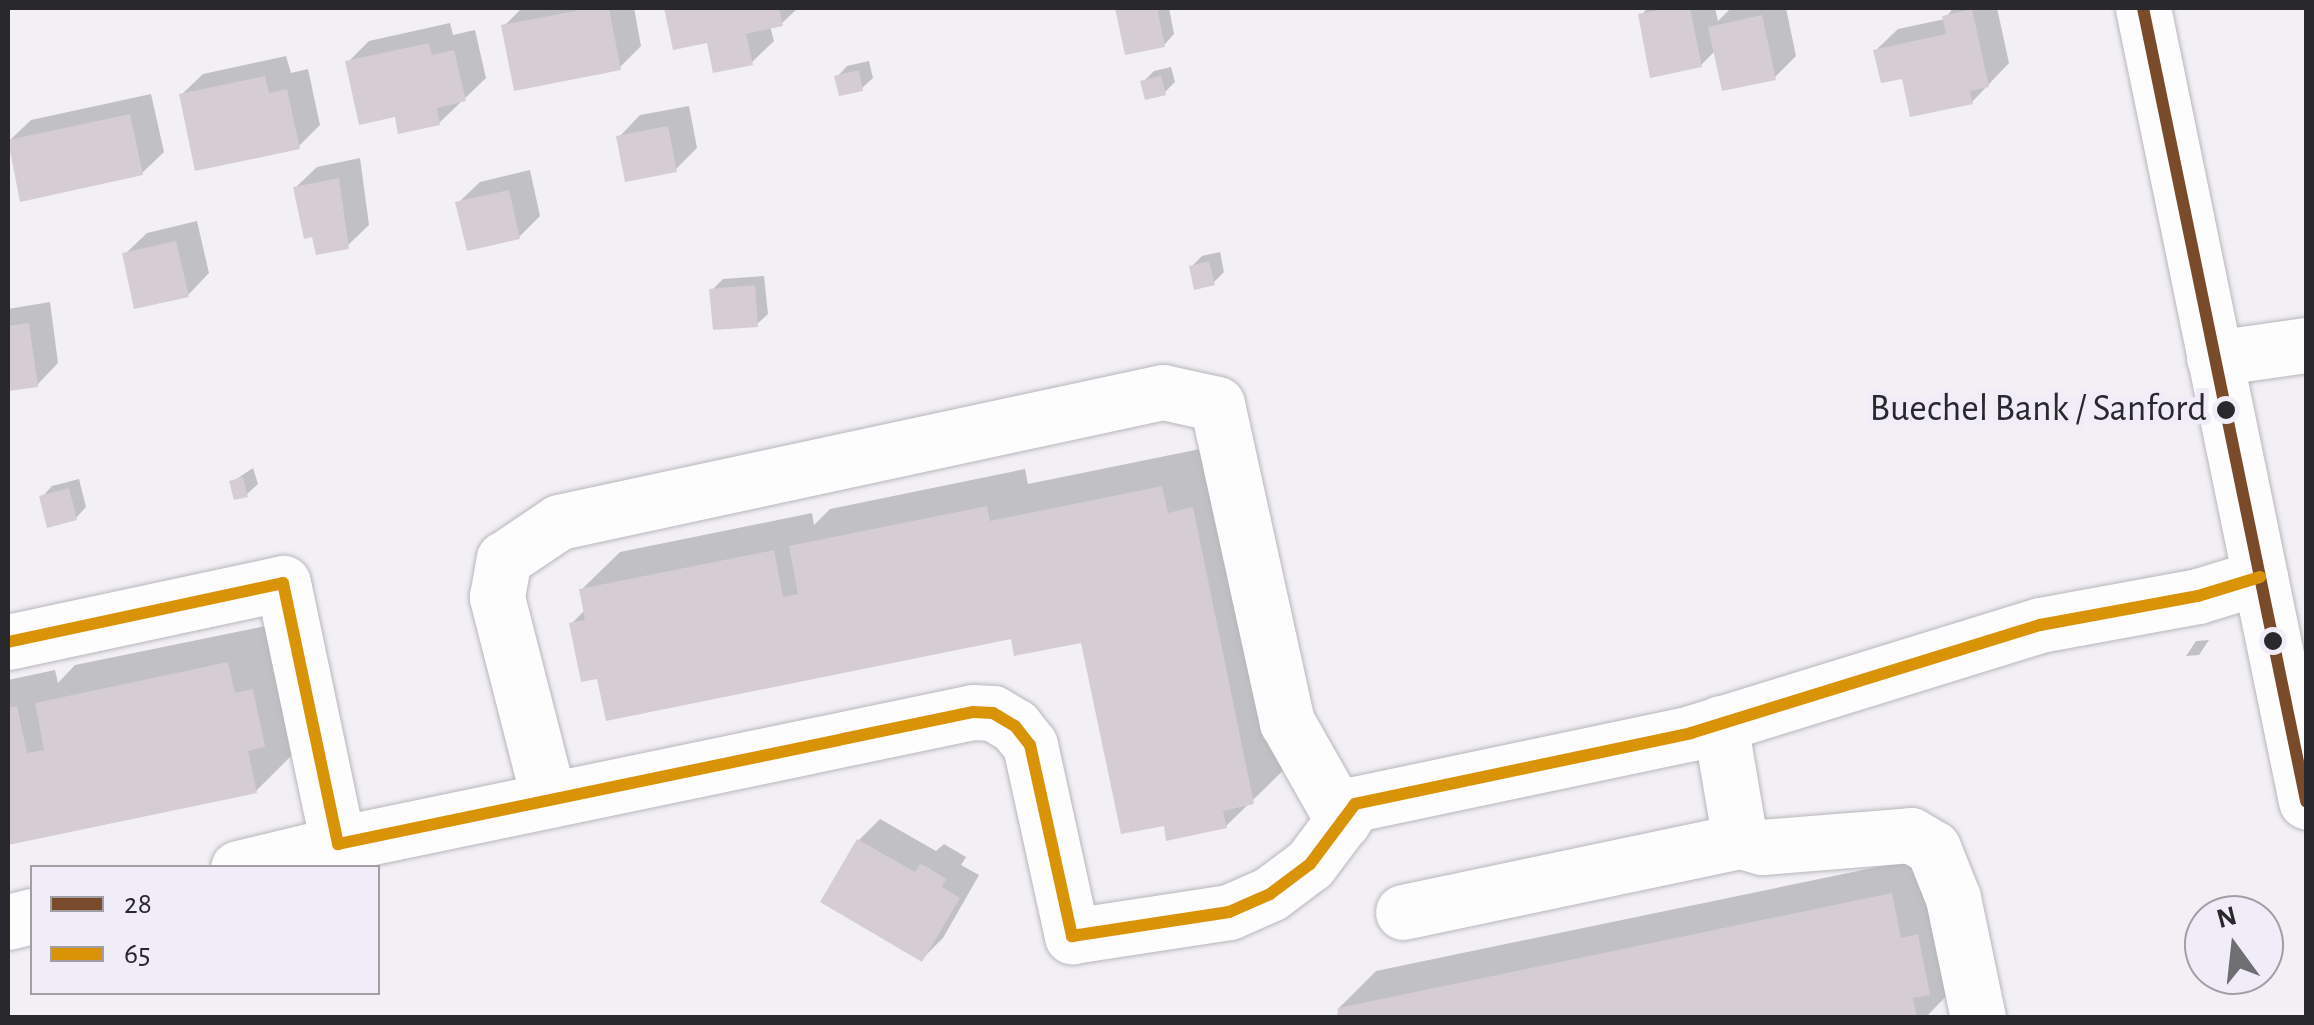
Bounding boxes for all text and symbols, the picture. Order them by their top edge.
place label: Buechel Bank / Sanford [1870,387,2207,433]
marker: Buechel Bank / Sanford [2216,400,2236,420]
unlabelled marker [2263,631,2283,651]
legend [30,865,380,995]
text: 28 [124,889,152,919]
north arrow [2184,895,2284,995]
text: N [2214,902,2240,934]
text: 65 [124,939,151,969]

